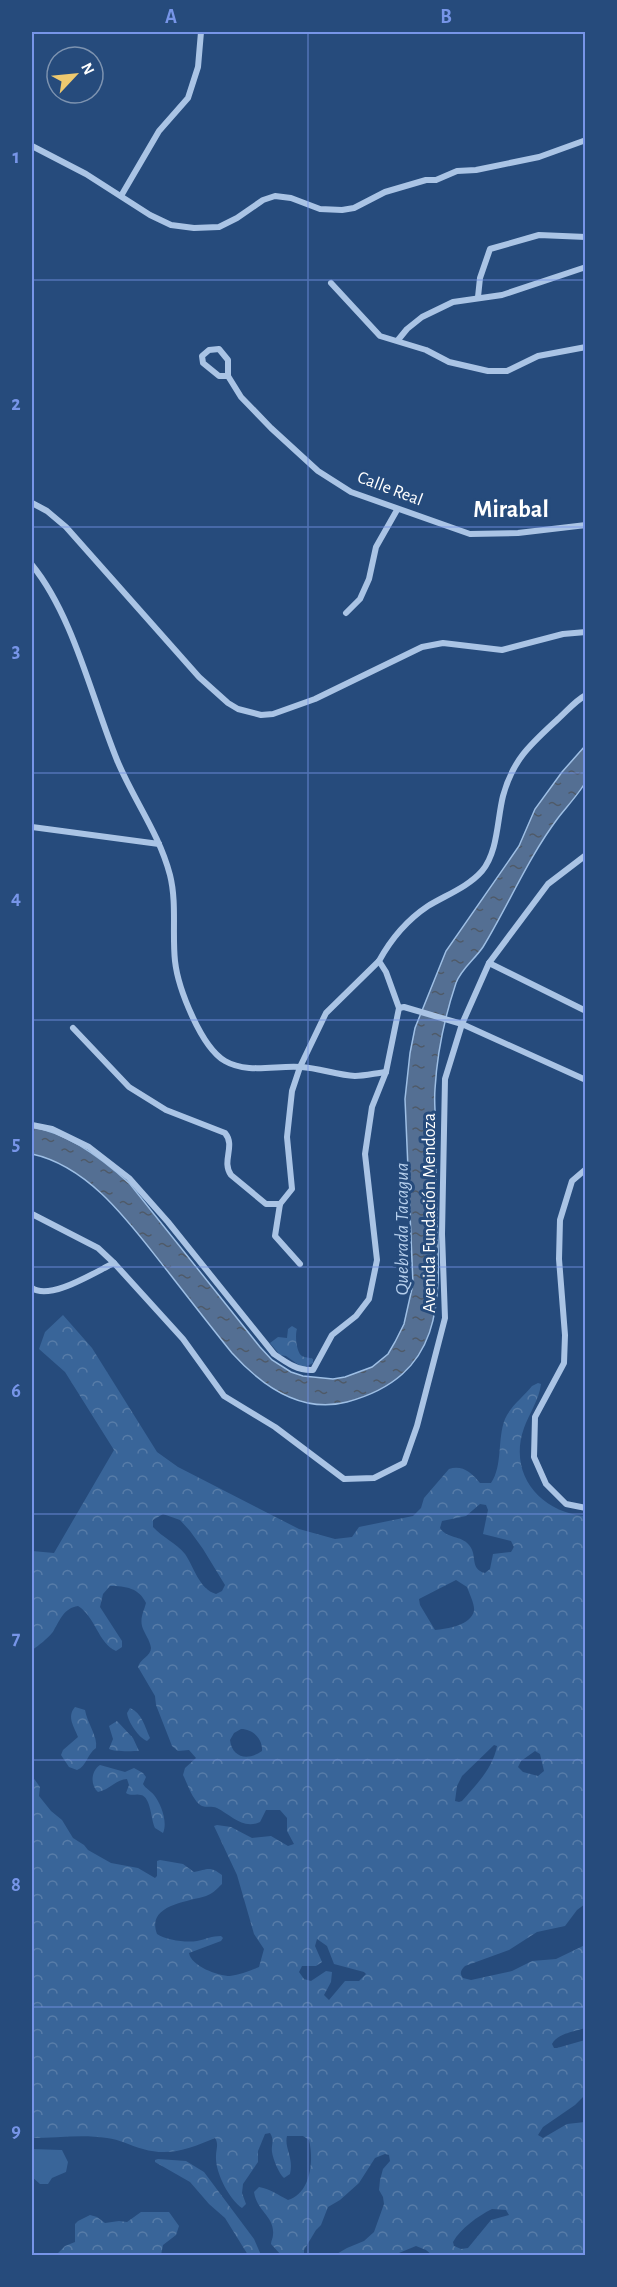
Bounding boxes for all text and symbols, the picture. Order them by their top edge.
text: A [165,7,177,27]
text: B [440,7,452,27]
north arrow [45,45,105,105]
text: N [78,60,97,77]
text: 1 [12,147,20,167]
text: 2 [11,394,21,414]
street label: Calle Real [355,468,425,510]
district label: Mirabal [473,498,549,522]
text: 3 [12,641,20,661]
text: 4 [11,888,21,908]
street label: Avenida Fundación Mendoza [421,1113,439,1313]
text: 5 [12,1134,20,1154]
water label: Quebrada Tacagua [392,1162,412,1296]
text: 6 [11,1381,21,1401]
text: 7 [12,1628,21,1648]
text: 8 [11,1875,21,1895]
text: 9 [11,2121,21,2141]

